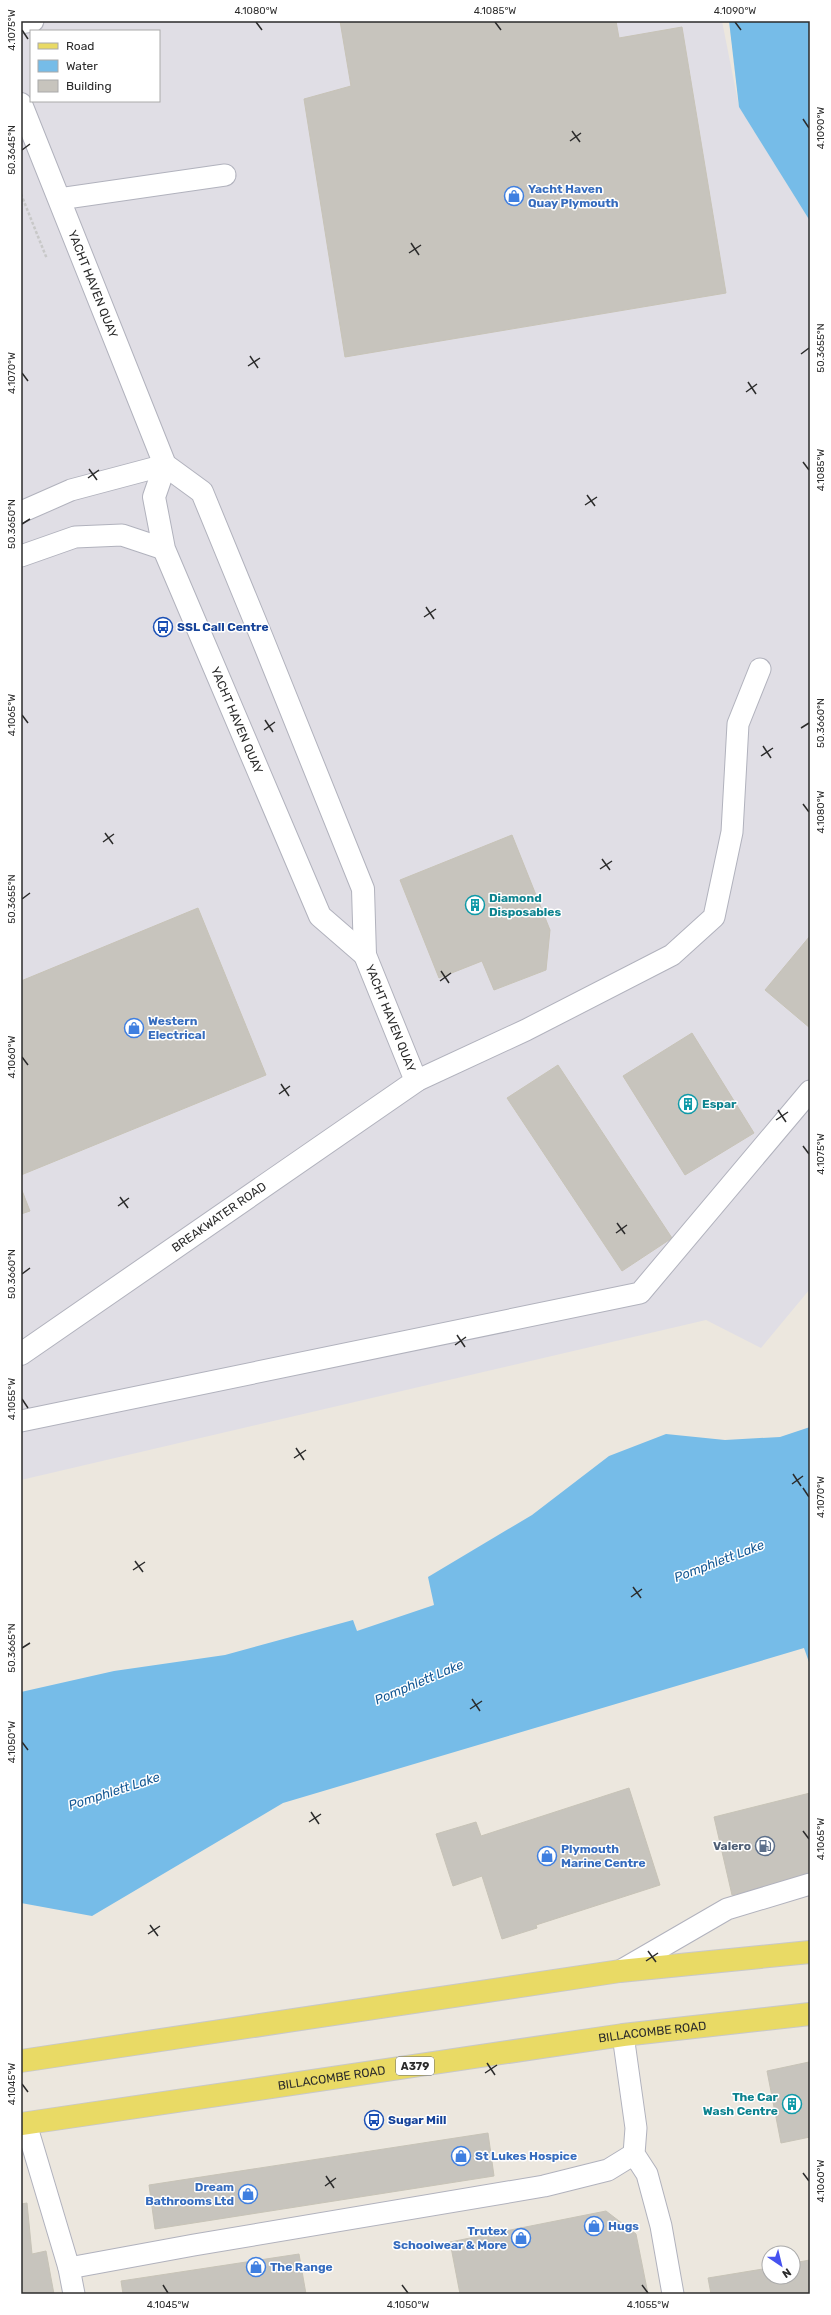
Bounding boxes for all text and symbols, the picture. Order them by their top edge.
text: 4.1080°W [234,5,278,17]
text: 4.1085°W [474,5,516,17]
text: 4.1090°W [714,5,756,17]
text: 4.1075°W [6,9,18,51]
legend [30,30,160,102]
text: Road [66,39,94,53]
text: Water [66,59,98,73]
text: Building [66,79,112,93]
text: 4.1090°W [815,107,827,149]
text: 50.3645°N [6,125,18,175]
place label: Yacht Haven Quay Plymouth [528,182,619,210]
shop icon: Yacht Haven Quay Plymouth [503,185,525,207]
street label: YACHT HAVEN QUAY [65,228,121,340]
text: 50.3655°N [815,323,827,373]
text: 4.1070°W [6,352,18,394]
text: 4.1085°W [815,449,827,491]
text: 50.3650°N [6,499,18,549]
bus stop icon: SSL Call Centre [152,616,174,638]
place label: SSL Call Centre [177,620,269,634]
street label: YACHT HAVEN QUAY [208,665,266,776]
text: 4.1065°W [6,694,18,736]
text: 50.3660°N [815,698,827,748]
text: 4.1080°W [815,790,827,834]
text: 50.3655°N [6,874,18,924]
place label: Diamond Disposables [489,891,561,919]
building icon: Diamond Disposables [464,894,486,916]
street label: YACHT HAVEN QUAY [363,962,419,1074]
place label: Western Electrical [148,1014,205,1042]
shop icon: Western Electrical [123,1017,145,1039]
text: 4.1060°W [6,1036,18,1078]
building icon: Espar [677,1093,699,1115]
place label: Espar [702,1097,737,1111]
text: 4.1075°W [815,1133,827,1175]
street label: BREAKWATER ROAD [169,1179,269,1255]
text: 50.3660°N [6,1249,18,1299]
text: 4.1055°W [6,1378,18,1420]
text: 4.1070°W [815,1476,827,1518]
water label: Pomphlett Lake [672,1537,766,1585]
text: 50.3665°N [6,1623,18,1673]
water label: Pomphlett Lake [372,1657,466,1707]
text: 4.1050°W [6,1721,18,1763]
water label: Pomphlett Lake [66,1769,162,1813]
text: 4.1065°W [815,1818,827,1860]
fuel station icon: Valero [754,1835,776,1857]
place label: Valero [713,1839,751,1853]
place label: Plymouth Marine Centre [561,1842,646,1870]
shop icon: Plymouth Marine Centre [536,1845,558,1867]
street label: BILLACOMBE ROAD [597,2019,707,2046]
road number: A379 [396,2057,434,2075]
text: 4.1045°W [6,2063,18,2105]
street label: BILLACOMBE ROAD [277,2063,386,2093]
place label: The Car Wash Centre [703,2090,779,2118]
building icon: The Car Wash Centre [781,2093,803,2115]
bus stop icon: Sugar Mill [363,2109,385,2131]
place label: Sugar Mill [388,2113,446,2127]
shop icon: St Lukes Hospice [450,2145,472,2167]
place label: St Lukes Hospice [475,2149,577,2163]
text: 4.1060°W [815,2160,827,2202]
place label: Dream Bathrooms Ltd [145,2180,234,2208]
shop icon: Dream Bathrooms Ltd [237,2183,259,2205]
shop icon: Hugs [583,2215,605,2237]
place label: Hugs [608,2219,639,2233]
place label: Trutex Schoolwear & More [393,2224,507,2252]
shop icon: Trutex Schoolwear & More [510,2227,532,2249]
north arrow [761,2245,801,2285]
shop icon: The Range [245,2256,267,2278]
place label: The Range [270,2260,333,2274]
text: N [779,2265,793,2280]
text: 4.1045°W [147,2299,189,2311]
text: 4.1050°W [387,2299,429,2311]
text: 4.1055°W [627,2299,669,2311]

